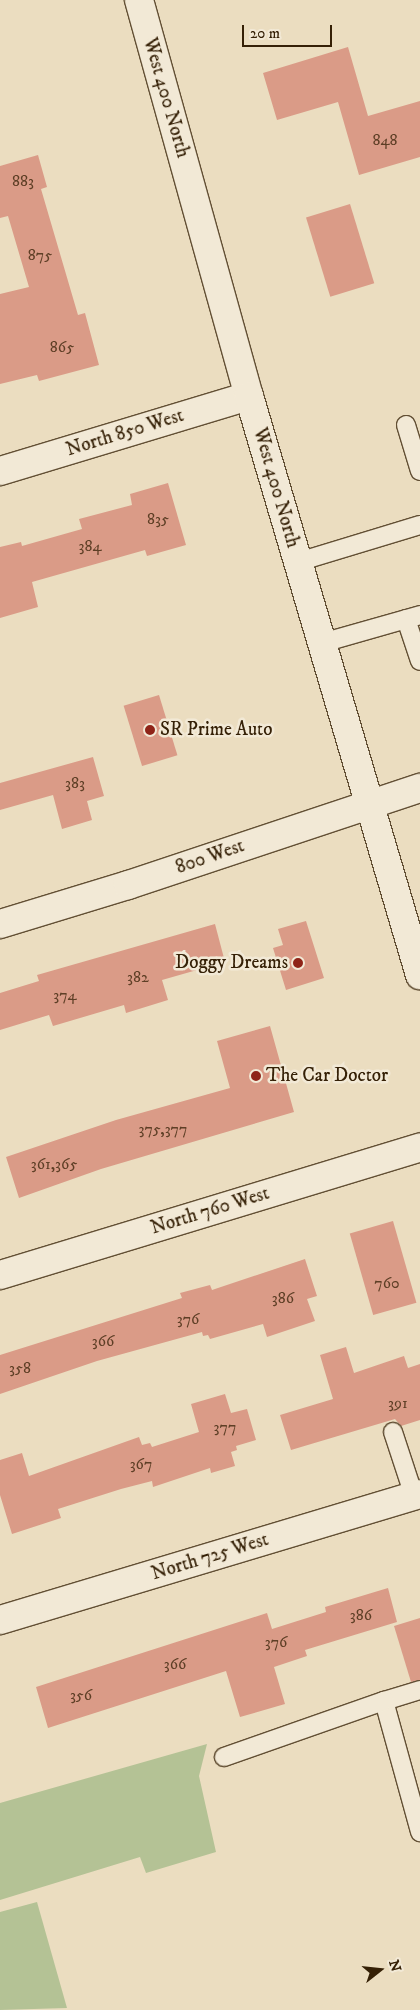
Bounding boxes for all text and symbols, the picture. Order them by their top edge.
scale bar [245,15,335,47]
text: 20 m [250,24,280,43]
street label: West 400 North [138,35,194,161]
house number: 848 [372,130,398,150]
house number: 883 [12,171,34,191]
house number: 875 [28,245,52,265]
house number: 865 [50,337,74,357]
street label: North 850 West [64,404,186,462]
street label: West 400 North [248,425,304,551]
house number: 835 [147,509,169,529]
house number: 384 [78,536,102,556]
place label: SR Prime Auto [160,719,272,741]
marker: SR Prime Auto [144,724,156,736]
house number: 383 [65,773,85,793]
street label: 800 West [173,835,247,879]
place label: Doggy Dreams [175,952,288,974]
marker: Doggy Dreams [292,957,304,969]
house number: 382 [127,967,149,987]
house number: 374 [53,985,77,1005]
place label: The Car Doctor [266,1065,388,1087]
marker: The Car Doctor [250,1070,262,1082]
house number: 375,377 [139,1119,187,1139]
house number: 361,365 [31,1154,77,1174]
street label: North 760 West [148,1182,272,1240]
house number: 760 [374,1273,400,1293]
house number: 386 [272,1288,294,1308]
house number: 376 [177,1309,199,1329]
house number: 366 [92,1331,114,1351]
house number: 358 [9,1358,31,1378]
house number: 391 [388,1393,408,1413]
house number: 377 [214,1417,236,1437]
house number: 367 [130,1454,152,1474]
street label: North 725 West [149,1528,271,1586]
house number: 386 [350,1605,372,1625]
house number: 376 [265,1632,287,1652]
house number: 366 [164,1654,186,1674]
house number: 356 [70,1685,92,1705]
north arrow [355,1945,405,1995]
text: N [384,1958,405,1974]

